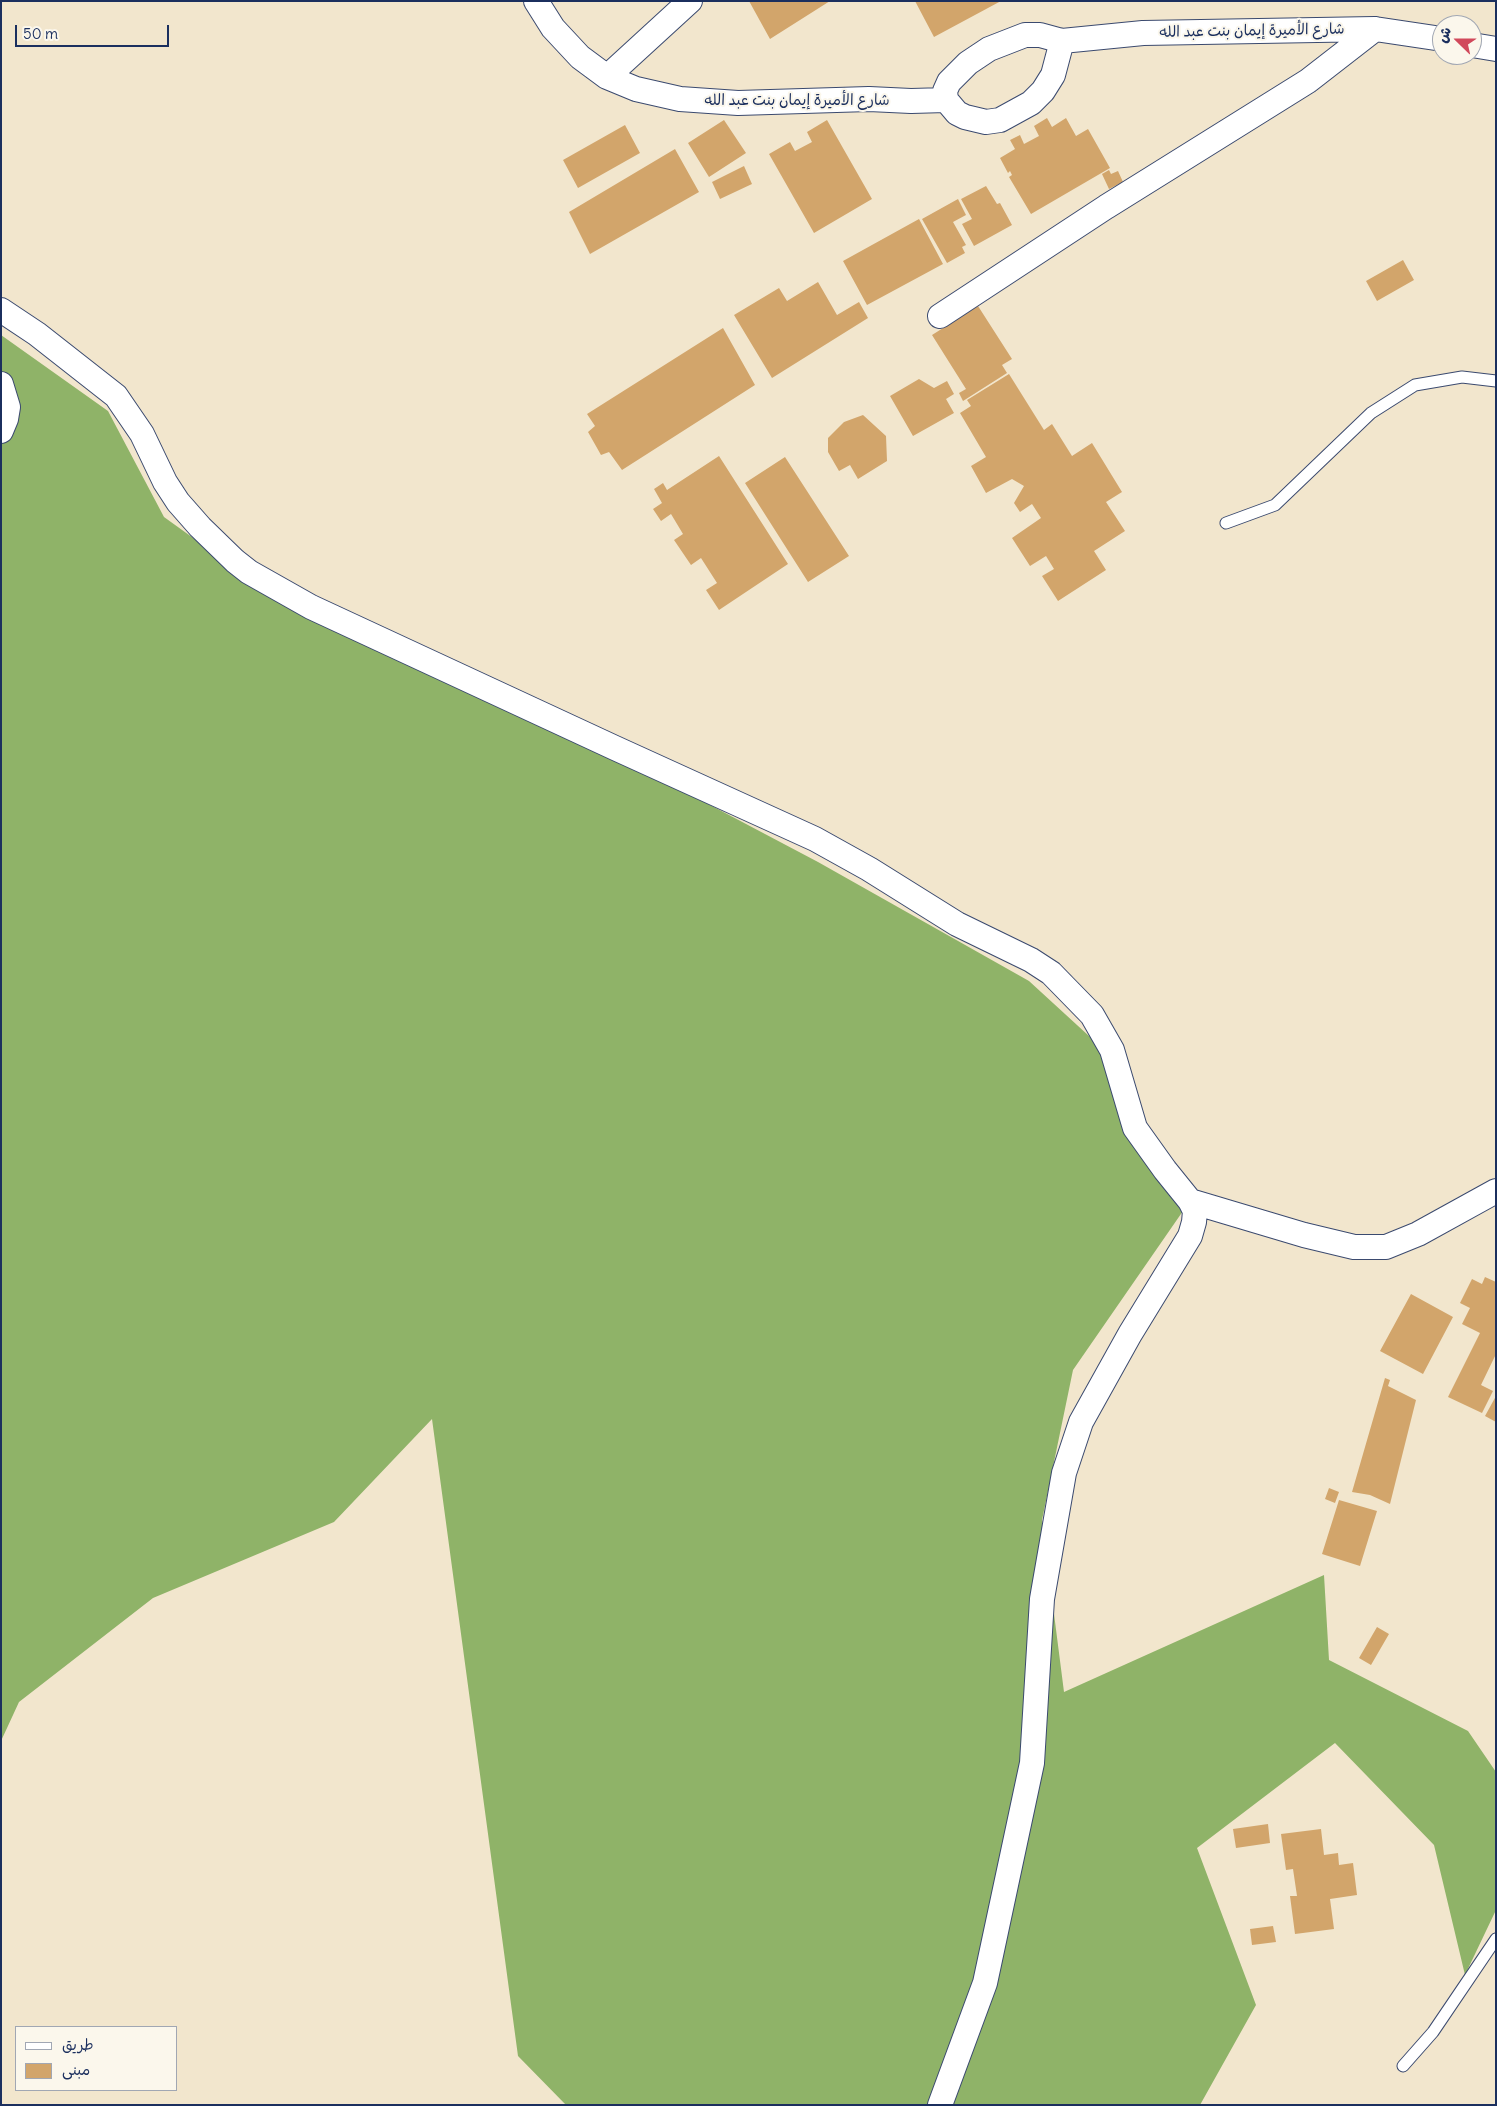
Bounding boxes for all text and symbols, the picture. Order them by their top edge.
scale bar [18,15,171,47]
north arrow [1432,15,1482,65]
street label: شارع الأميرة إيمان بنت عبد الله [1159,20,1345,42]
text: 50 m [23,24,58,43]
text: ش [1433,24,1455,45]
street label: شارع الأميرة إيمان بنت عبد الله [704,92,890,110]
legend [15,2026,178,2091]
text: طريق [62,2035,94,2054]
text: مبنى [62,2060,90,2079]

